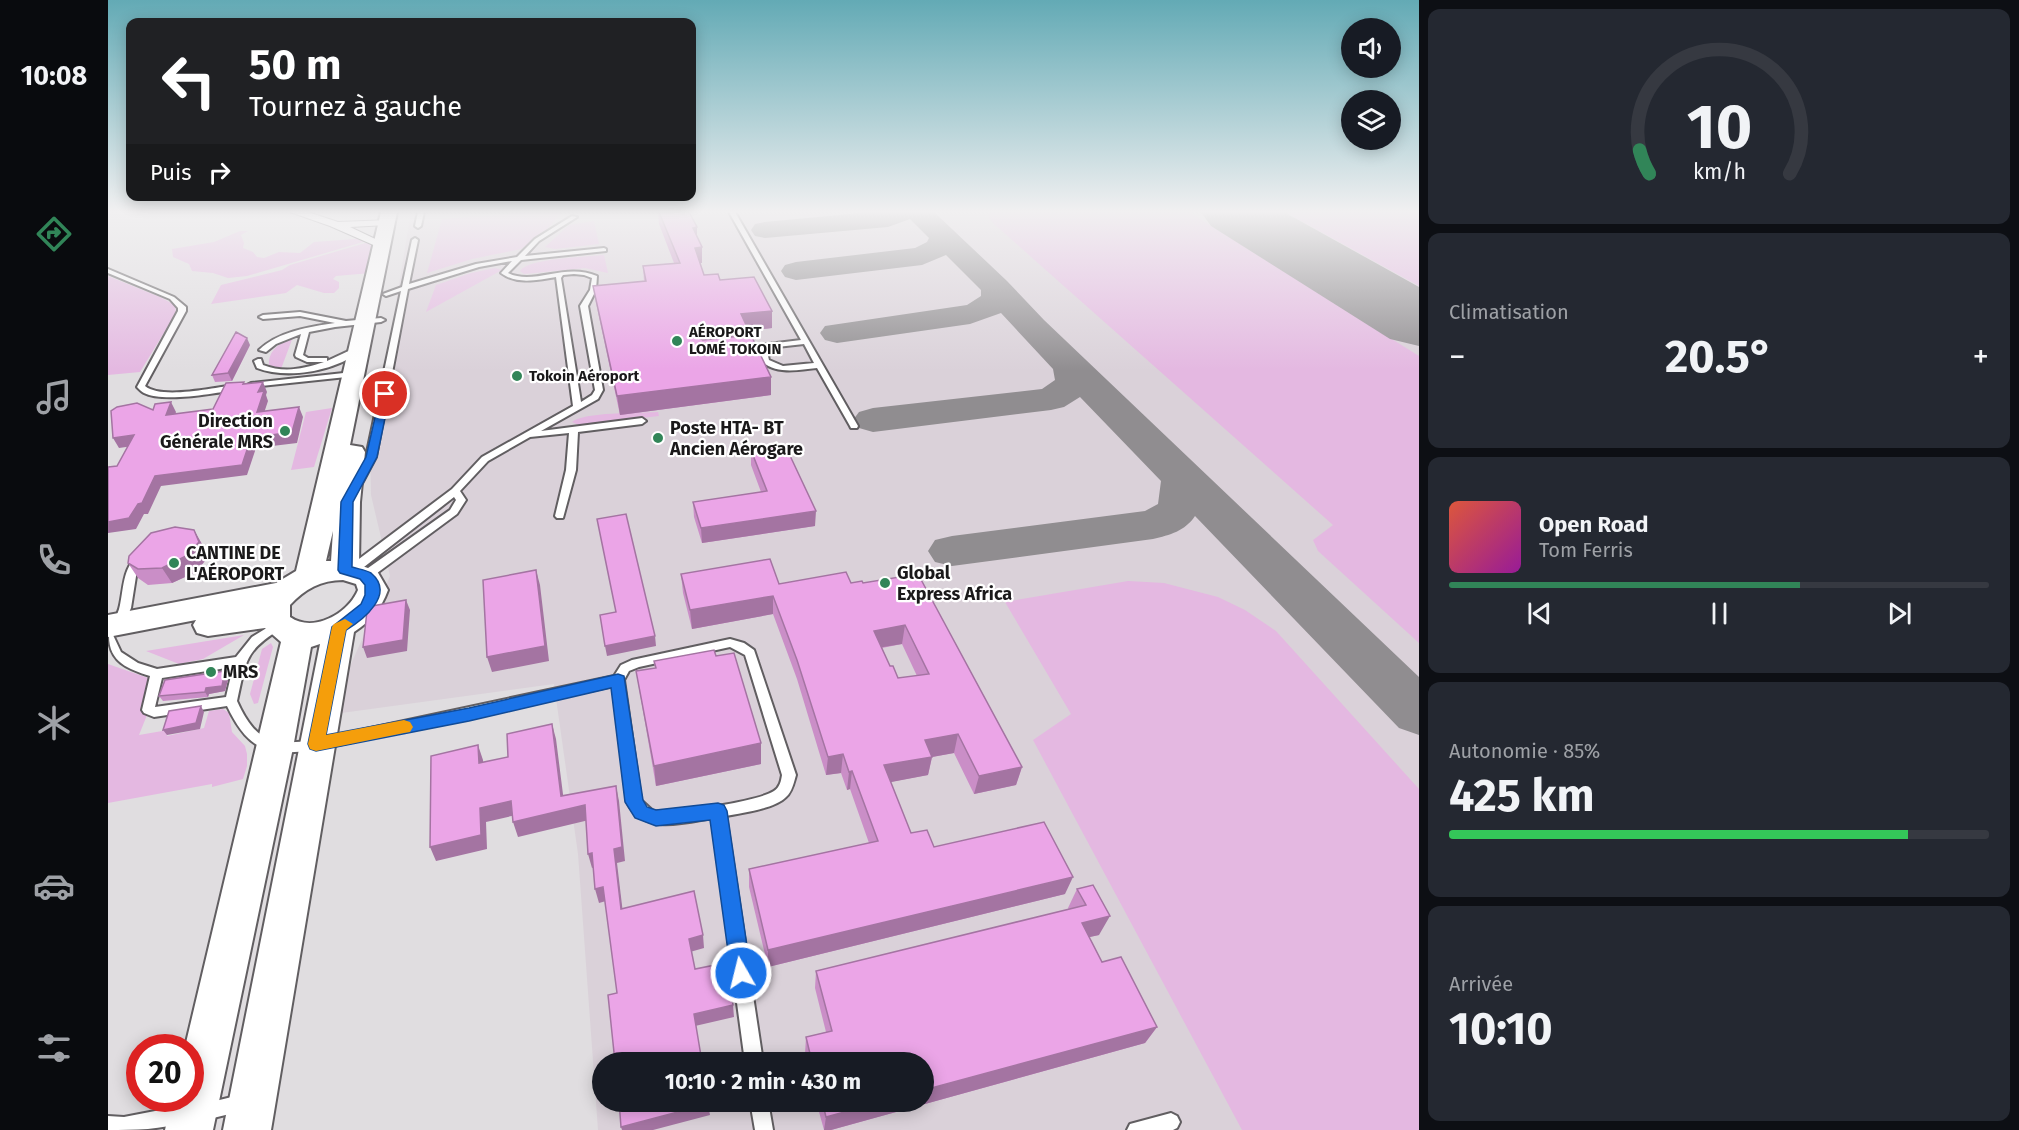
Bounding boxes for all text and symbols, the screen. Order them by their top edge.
map controls [1341,18,1401,150]
button: sound [1341,18,1401,78]
text: 50 m [249,40,342,90]
icon: left [150,42,228,120]
text: 10:08 [21,60,87,92]
button: layers [1341,90,1401,150]
text: 10 [1686,90,1752,165]
text: Tournez à gauche [249,91,462,123]
icon: right [203,156,236,189]
text: Puis [150,159,191,186]
text: km/h [1692,159,1746,185]
icon: directions [33,213,75,255]
text: Climatisation [1449,300,1569,324]
place label: AÉROPORT LOMÉ TOKOIN [688,323,781,358]
text: 20.5° [1665,330,1773,384]
marker: AÉROPORT LOMÉ TOKOIN [670,334,684,348]
text: − [1449,337,1466,377]
text: + [1973,337,1989,377]
place label: Tokoin Aéroport [529,367,640,385]
pin [359,368,410,419]
marker: Tokoin Aéroport [510,369,524,383]
icon: music [33,376,75,418]
icon: arrive [368,377,401,410]
place label: Direction Générale MRS [160,410,273,453]
place label: Poste HTA- BT Ancien Aérogare [669,417,803,460]
marker: Direction Générale MRS [278,424,292,438]
marker: Poste HTA- BT Ancien Aérogare [651,431,665,445]
text: Open Road [1539,511,1649,538]
text: Tom Ferris [1539,538,1633,562]
icon: phone [33,539,75,581]
place label: CANTINE DE L'AÉROPORT [186,542,285,585]
marker: CANTINE DE L'AÉROPORT [167,556,181,570]
place label: Global Express Africa [897,562,1012,605]
marker: Global Express Africa [878,576,892,590]
icon: previous [1523,597,1556,630]
icon: pause [1703,597,1736,630]
icon: next [1883,597,1916,630]
place label: MRS [223,661,258,683]
marker: MRS [204,665,218,679]
icon: climate [33,702,75,744]
text: Autonomie · 85% [1449,739,1600,763]
text: 425 km [1449,769,1594,823]
icon: car [33,865,75,907]
position arrow [709,941,773,1005]
text: Arrivée [1449,972,1513,996]
text: 10:10 [1449,1002,1553,1056]
icon: filters [33,1027,75,1069]
speed limit sign: 20 [126,1034,204,1112]
text: 10:10 · 2 min · 430 m [665,1068,861,1095]

